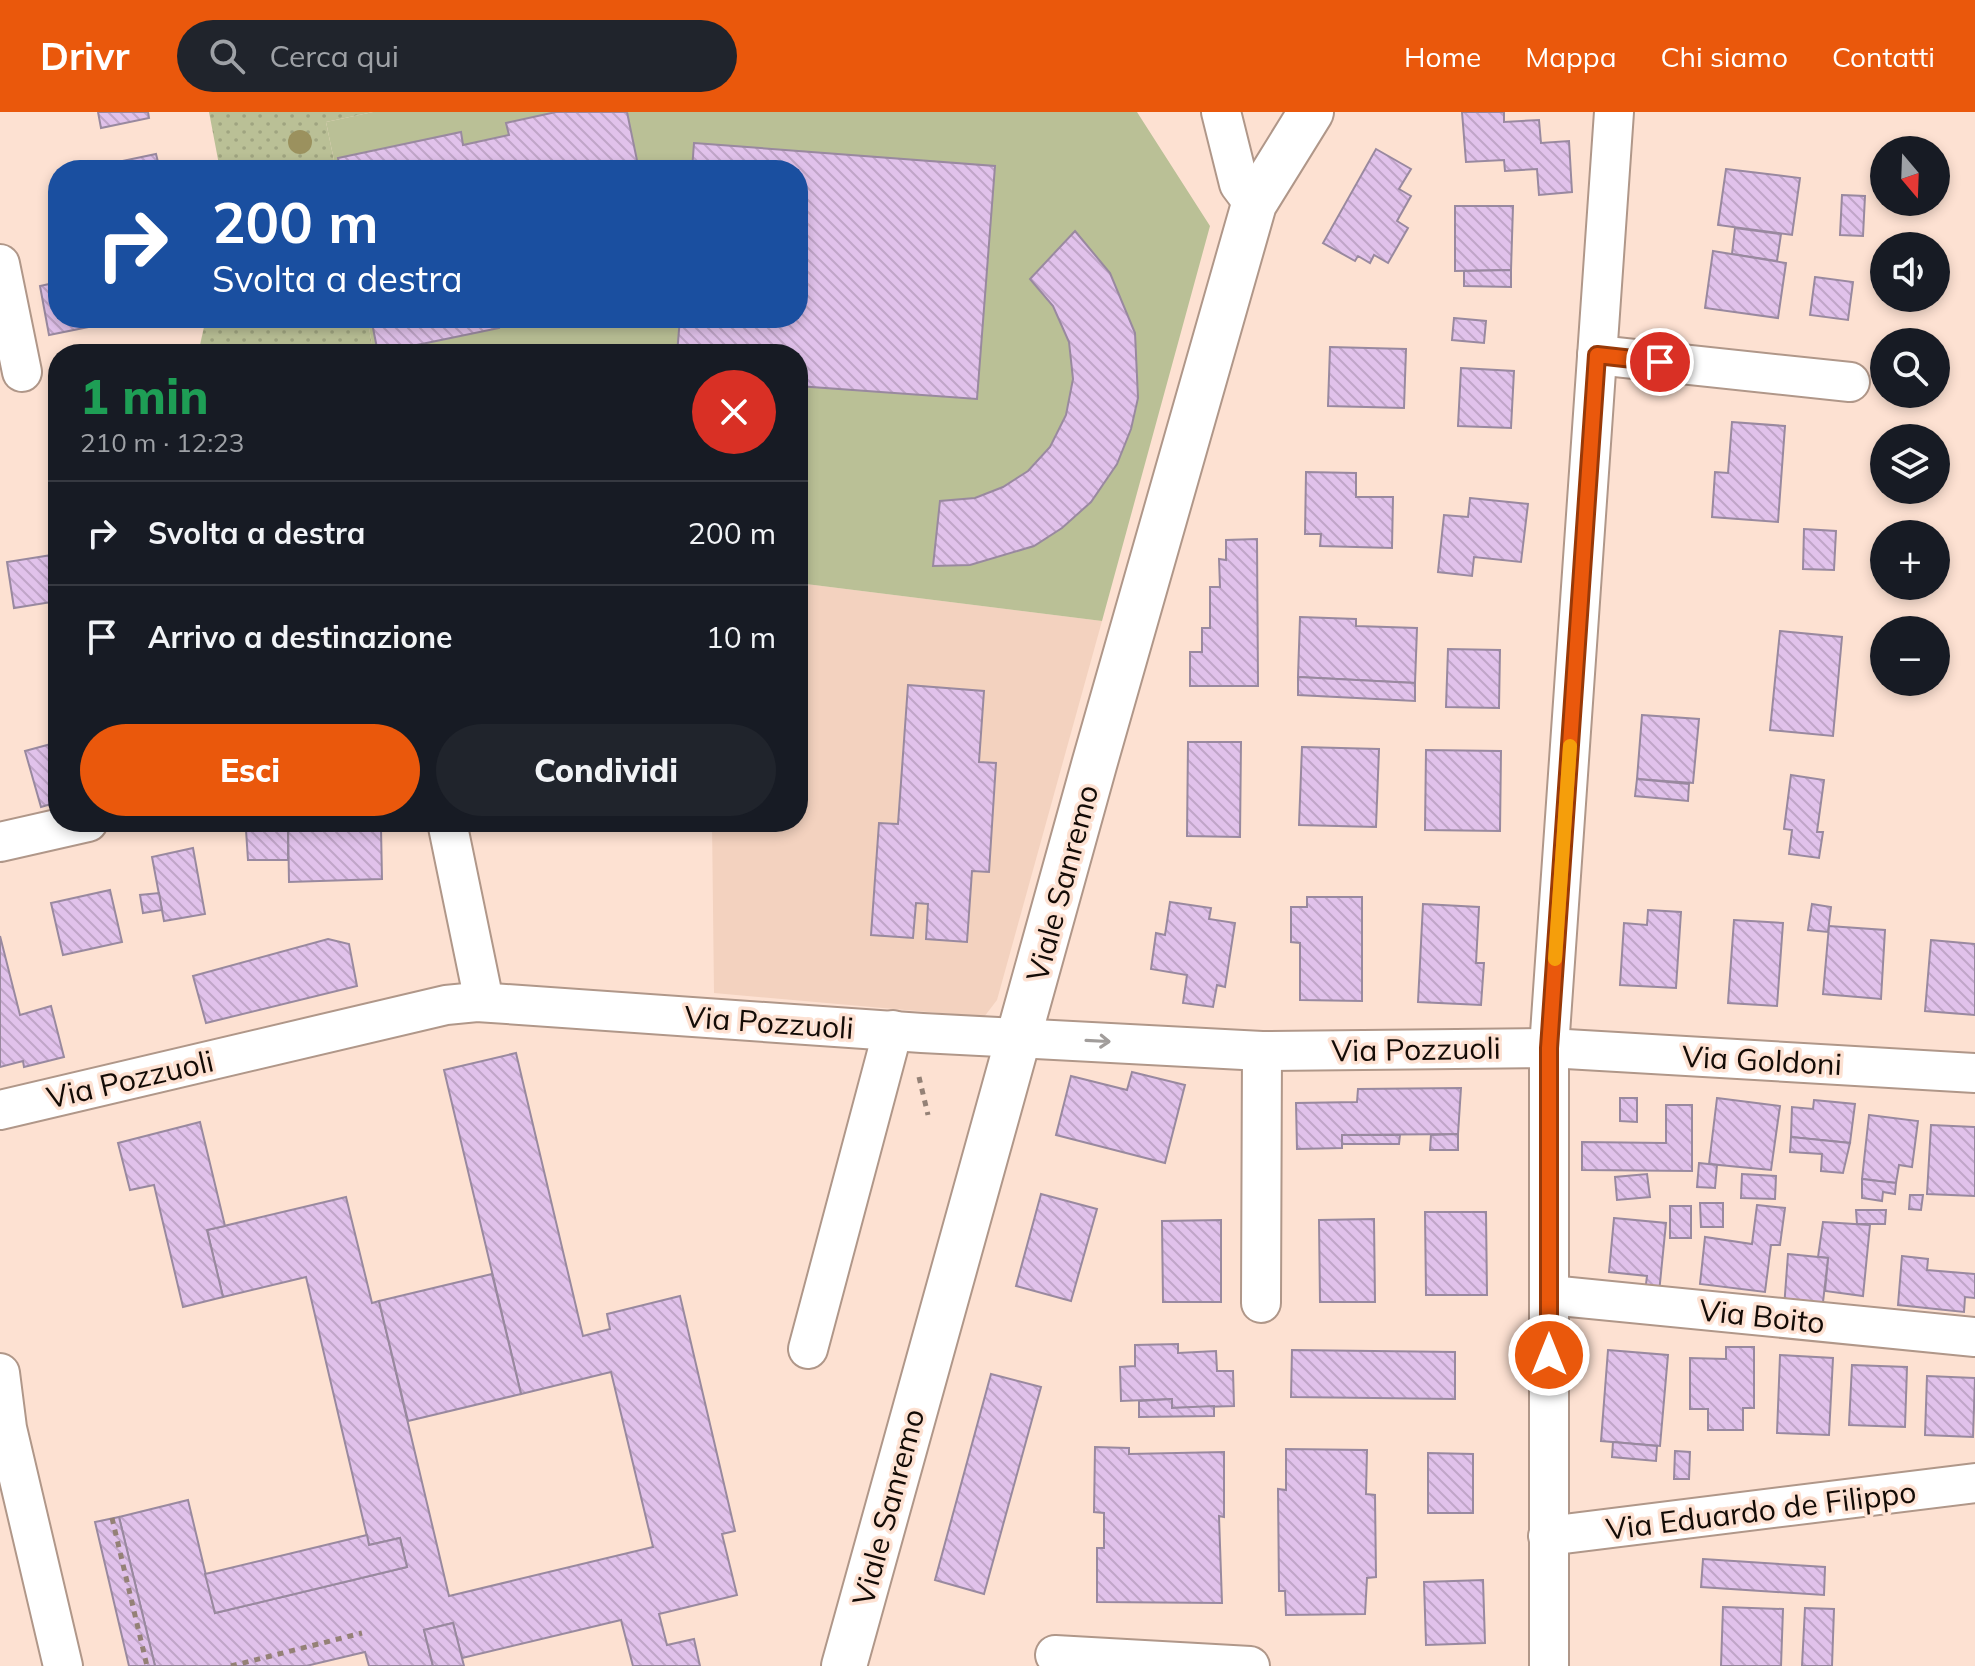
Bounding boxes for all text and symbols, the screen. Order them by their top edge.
search box [177,20,737,92]
text: Drivr [40,32,129,80]
icon: search [205,34,249,78]
text: Cerca qui [269,37,399,75]
text: Home [1404,39,1481,74]
text: Mappa [1525,39,1616,74]
text: Chi siamo [1660,39,1788,74]
text: Contatti [1832,39,1935,74]
north arrow [1870,136,1950,216]
map controls [1870,136,1950,696]
text: 200 m [212,187,379,257]
icon: right [80,192,184,296]
button: sound [1870,232,1950,312]
text: Svolta a destra [212,256,463,301]
pin [1626,328,1694,396]
button: search [1870,328,1950,408]
icon: arrive [1638,340,1682,384]
text: 1 min [80,366,209,426]
button: close [692,370,776,454]
button: layers [1870,424,1950,504]
text: 210 m · 12:23 [80,426,244,459]
icon: right [80,511,124,555]
text: Svolta a destra [148,514,365,552]
text: 200 m [688,514,776,552]
button: + [1870,520,1950,600]
icon: arrive [80,615,124,659]
button: − [1870,616,1950,696]
text: Arrivo a destinazione [148,618,452,656]
text: 10 m [706,618,776,656]
button: Esci [80,724,420,816]
button: Condividi [436,724,776,816]
street label: Viale Sanremo [1017,780,1107,986]
street label: Via Pozzuoli [683,997,855,1047]
street label: Via Pozzuoli [1331,1029,1501,1069]
one-way arrow [1084,1034,1111,1049]
street label: Via Goldoni [1681,1037,1843,1083]
street label: Via Pozzuoli [43,1041,217,1117]
street label: Via Boito [1697,1291,1827,1341]
position arrow [1507,1313,1591,1397]
street label: Viale Sanremo [843,1404,933,1610]
street label: Via Eduardo de Filippo [1604,1472,1918,1548]

